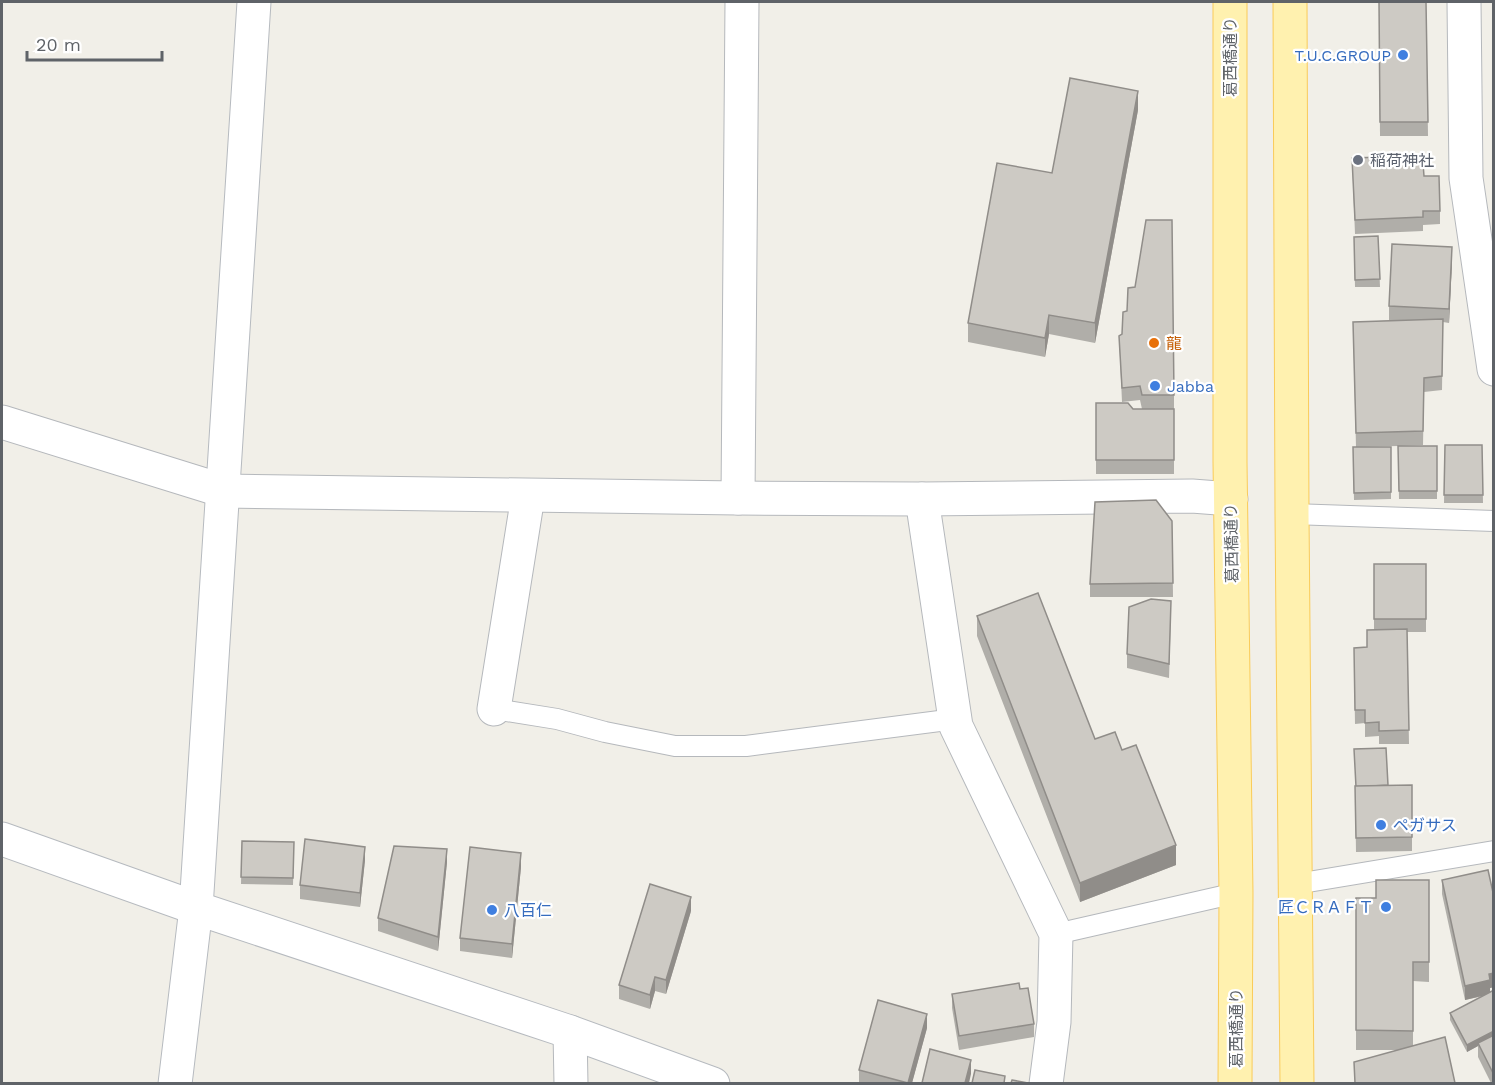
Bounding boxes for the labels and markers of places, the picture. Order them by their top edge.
place label: T.U.C.GROUP [1294,46,1391,65]
marker: T.U.C.GROUP [1396,48,1410,62]
place label: 稲荷神社 [1370,151,1434,170]
marker: 稲荷神社 [1351,153,1365,167]
place label: 龍 [1166,334,1182,353]
marker: 龍 [1147,336,1161,350]
place label: Jabba [1167,377,1214,396]
marker: Jabba [1148,379,1162,393]
place label: ペガサス [1393,816,1457,835]
marker: ペガサス [1374,818,1388,832]
place label: 匠ＣＲＡＦＴ [1278,898,1374,917]
marker: 匠ＣＲＡＦＴ [1379,900,1393,914]
place label: 八百仁 [504,901,552,920]
marker: 八百仁 [485,903,499,917]

